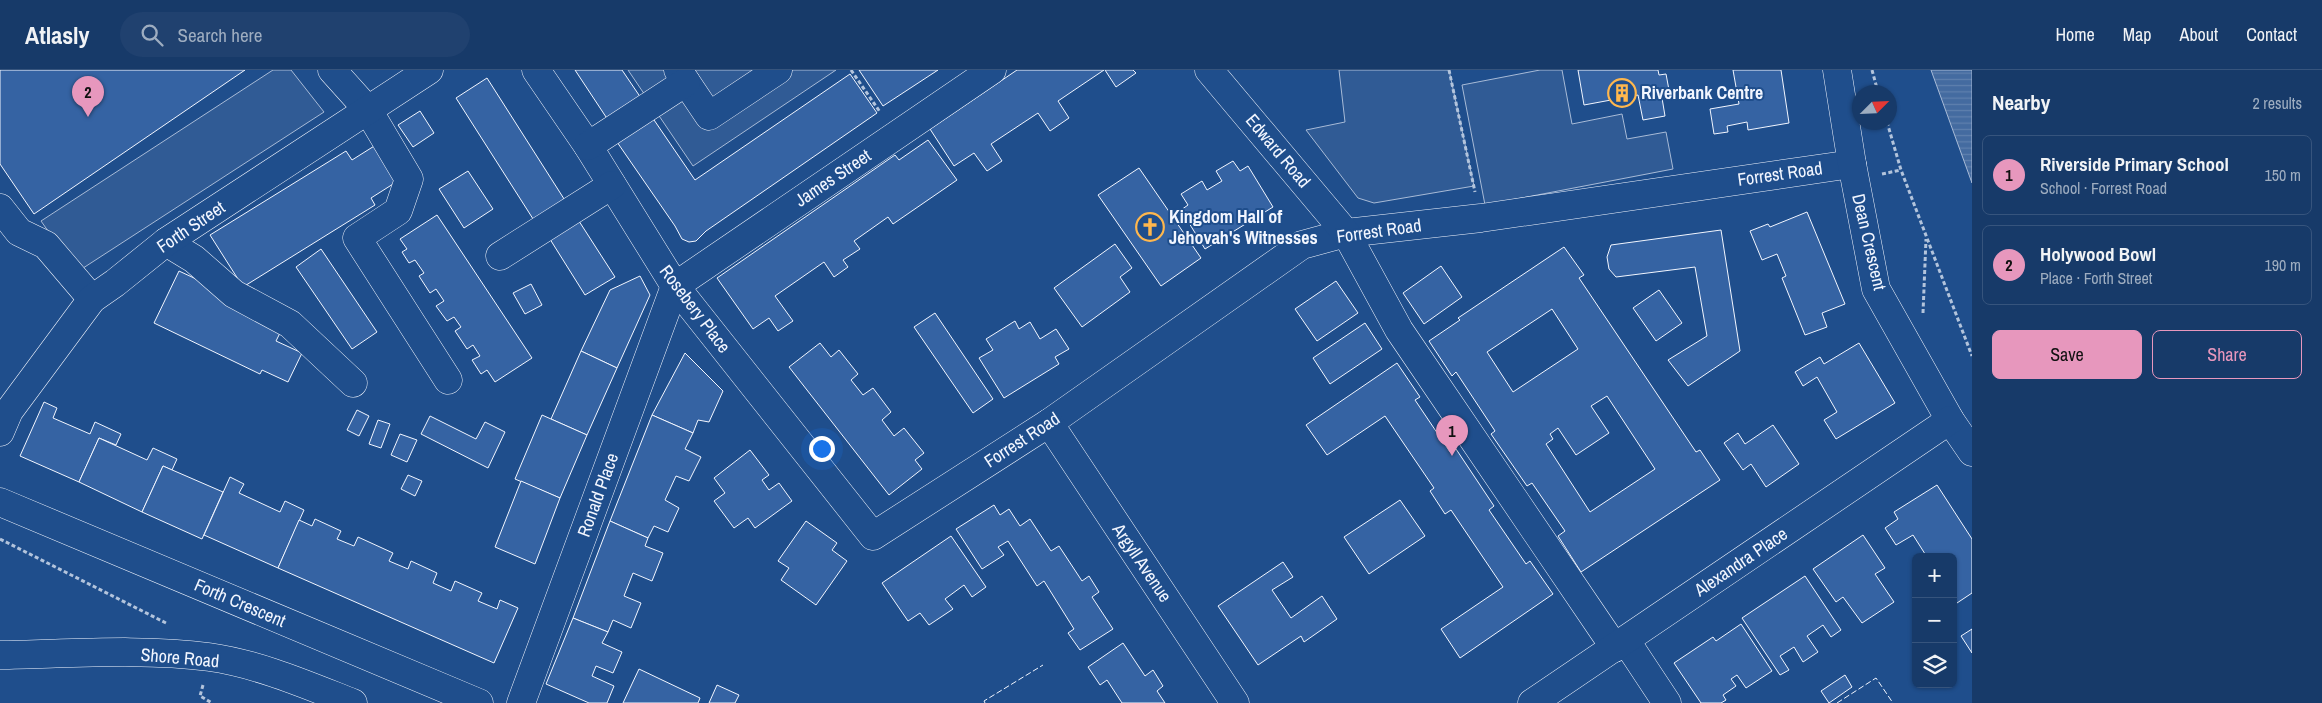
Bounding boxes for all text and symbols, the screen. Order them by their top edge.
search box [120,12,470,57]
text: Atlasly [25,19,90,51]
icon: search [138,21,166,49]
text: Search here [178,22,262,48]
text: Home [2055,22,2095,47]
text: Map [2123,22,2152,47]
text: About [2180,22,2218,47]
text: Contact [2246,22,2297,47]
pin: 2 [72,76,104,117]
building icon: Riverbank Centre [1607,78,1637,108]
place label: Riverbank Centre [1641,80,1763,105]
north arrow [1852,85,1897,130]
text: Nearby [1992,88,2050,117]
text: 2 results [2252,92,2302,114]
street label: Edward Road [1240,108,1317,193]
street label: James Street [790,143,876,212]
text: Riverside Primary School [2040,151,2229,177]
street label: Forrest Road [1736,155,1824,192]
text: 1 [2005,164,2013,186]
text: 150 m [2265,164,2301,186]
text: School · Forrest Road [2040,177,2167,199]
street label: Dean Crescent [1846,191,1893,293]
street label: Forth Street [152,195,230,259]
place label: Kingdom Hall of Jehovah's Witnesses [1169,204,1318,250]
church icon: Kingdom Hall of Jehovah's Witnesses [1135,212,1165,242]
street label: Forrest Road [1335,212,1423,249]
text: Holywood Bowl [2040,241,2156,267]
text: 2 [2005,254,2013,276]
text: 190 m [2265,254,2301,276]
street label: Rosebery Place [654,260,737,358]
text: Place · Forth Street [2040,267,2152,289]
button: Save [1992,330,2142,379]
button: Share [2152,330,2302,379]
street label: Forrest Road [979,406,1064,473]
pin: 1 [1436,415,1468,456]
your location [809,436,835,462]
street label: Ronald Place [571,449,624,540]
street label: Argyll Avenue [1106,518,1178,607]
street label: Alexandra Place [1688,521,1792,603]
map controls [1912,553,1957,688]
button: + [1912,553,1957,598]
street label: Forth Crescent [191,572,290,633]
button: − [1912,598,1957,643]
street label: Shore Road [140,642,220,673]
button: layers [1912,643,1957,688]

